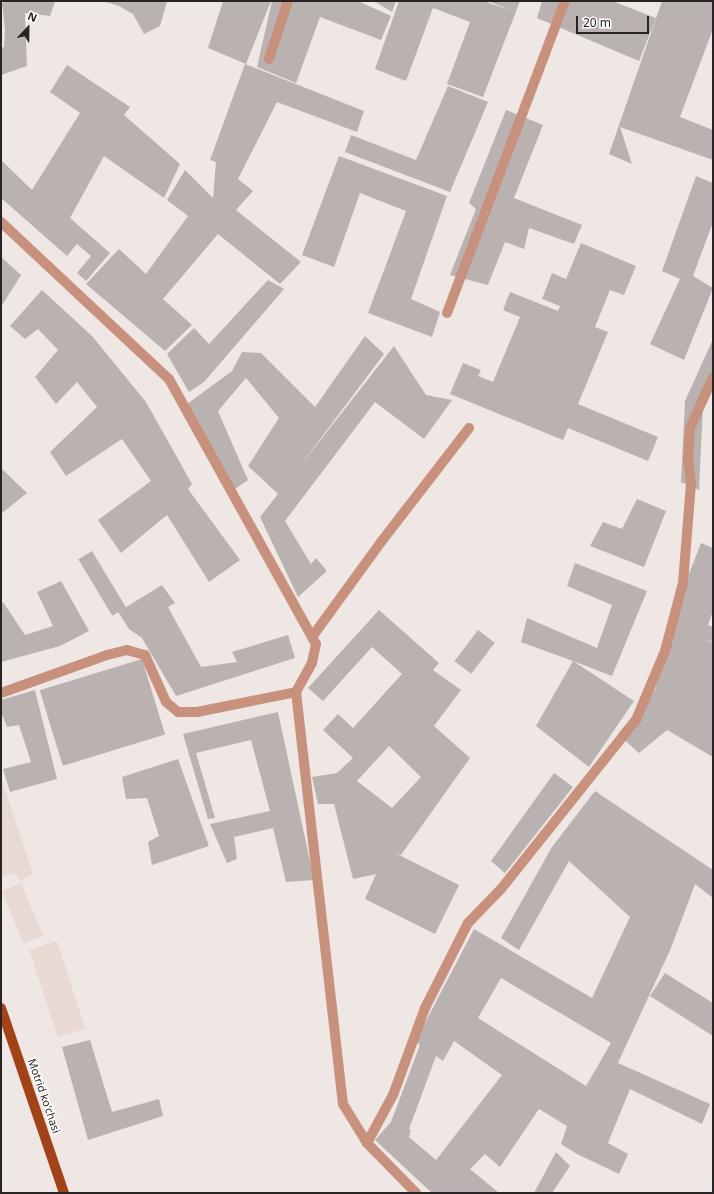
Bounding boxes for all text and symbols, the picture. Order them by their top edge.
north arrow [8,8,48,48]
text: N [26,8,40,25]
scale bar [578,8,651,34]
text: 20 m [583,14,611,31]
street label: Motrid ko'chasi [25,1057,63,1135]

